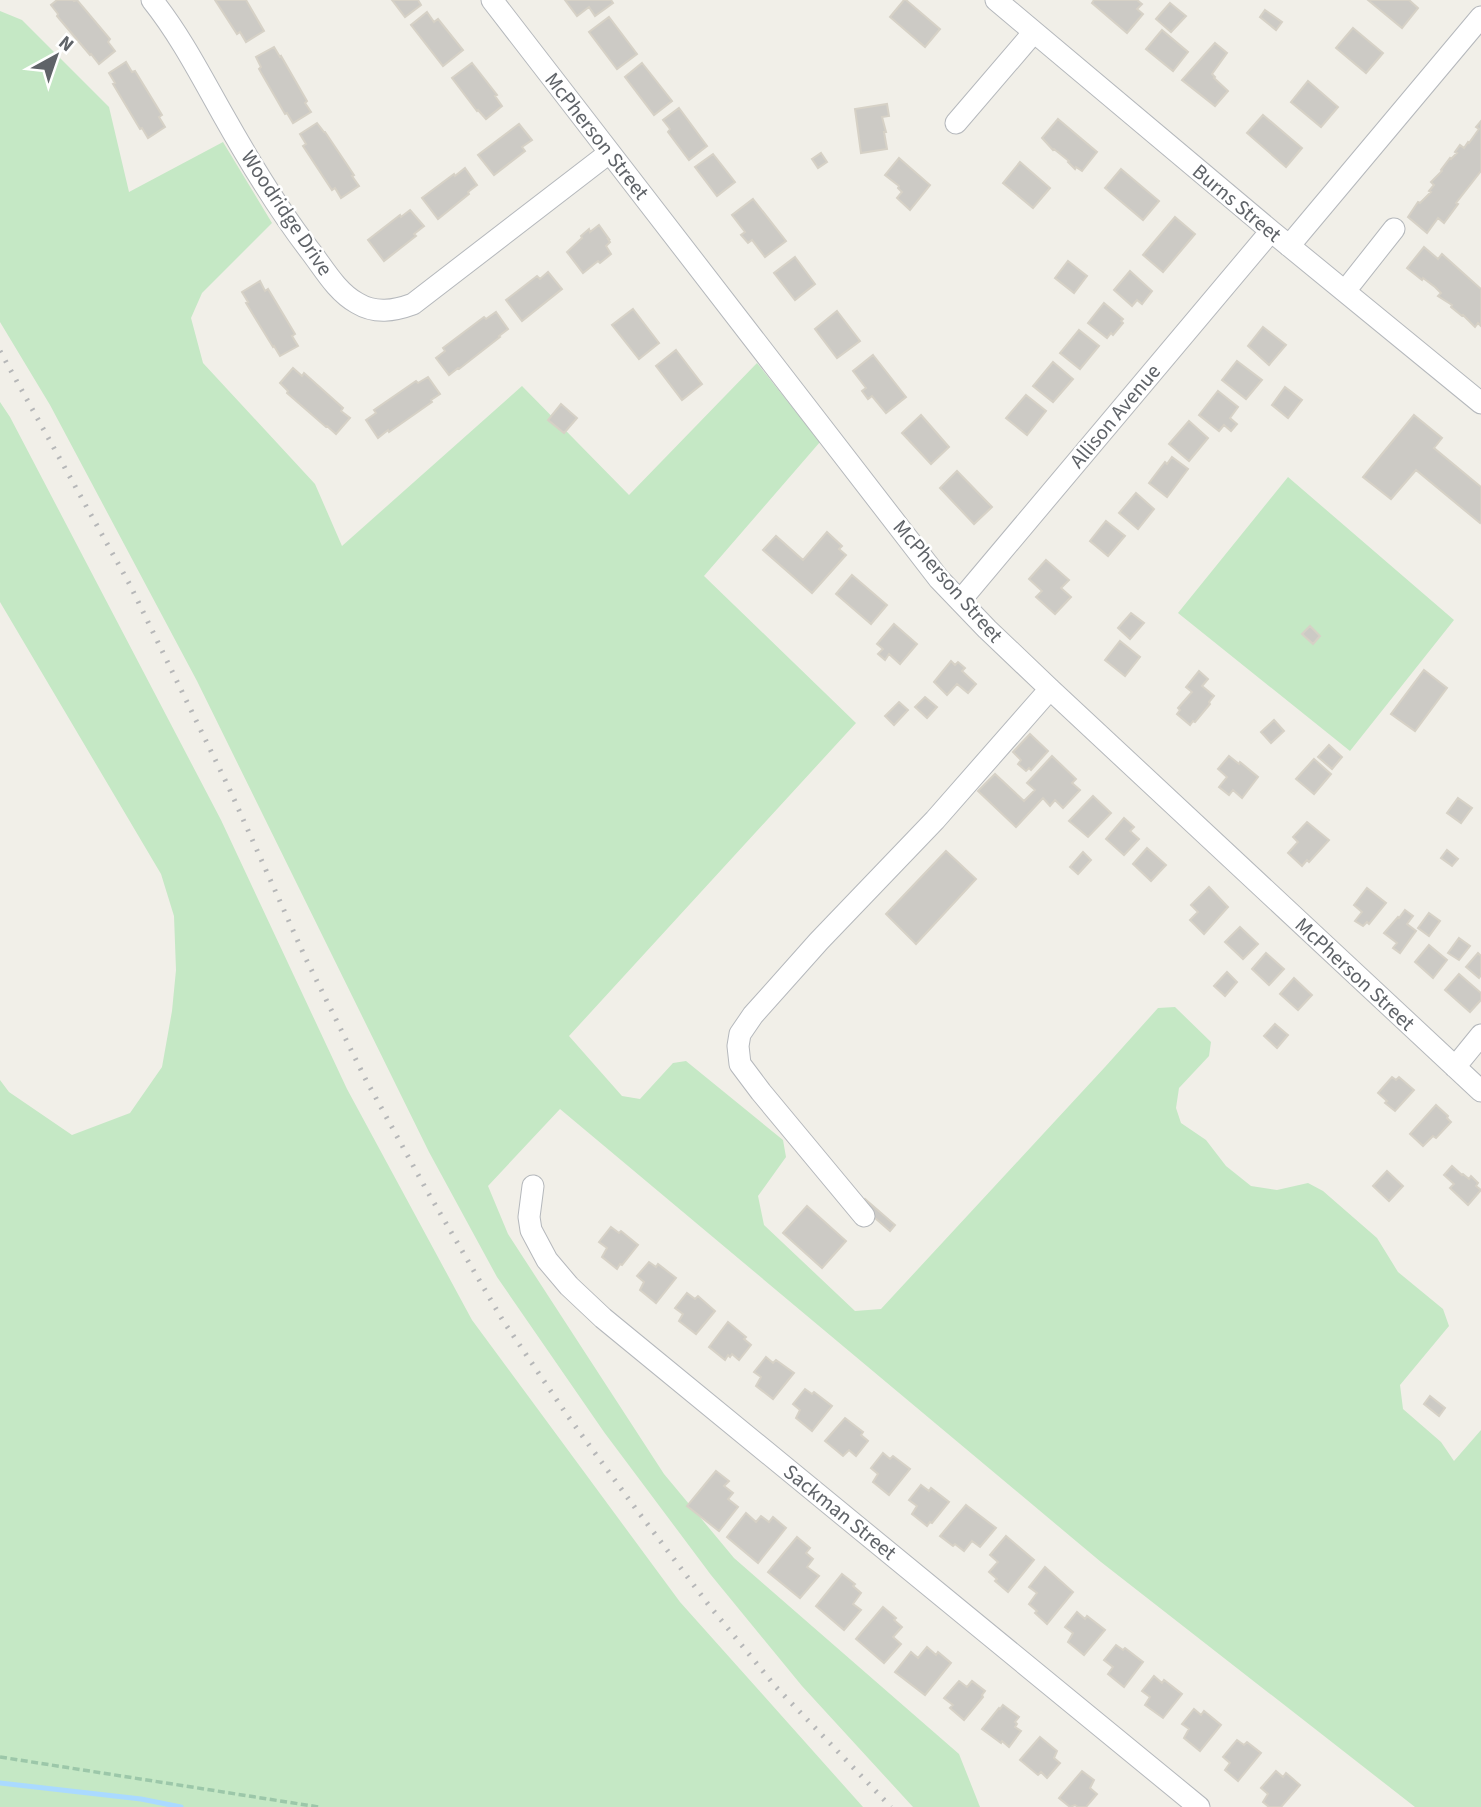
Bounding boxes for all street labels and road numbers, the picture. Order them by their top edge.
street label: McPherson Street [538,66,656,206]
street label: Woodridge Drive [234,144,340,282]
street label: Burns Street [1186,157,1288,249]
street label: Allison Avenue [1062,357,1168,475]
street label: McPherson Street [886,513,1010,649]
street label: McPherson Street [1288,910,1422,1038]
street label: Sackman Street [777,1457,903,1567]

